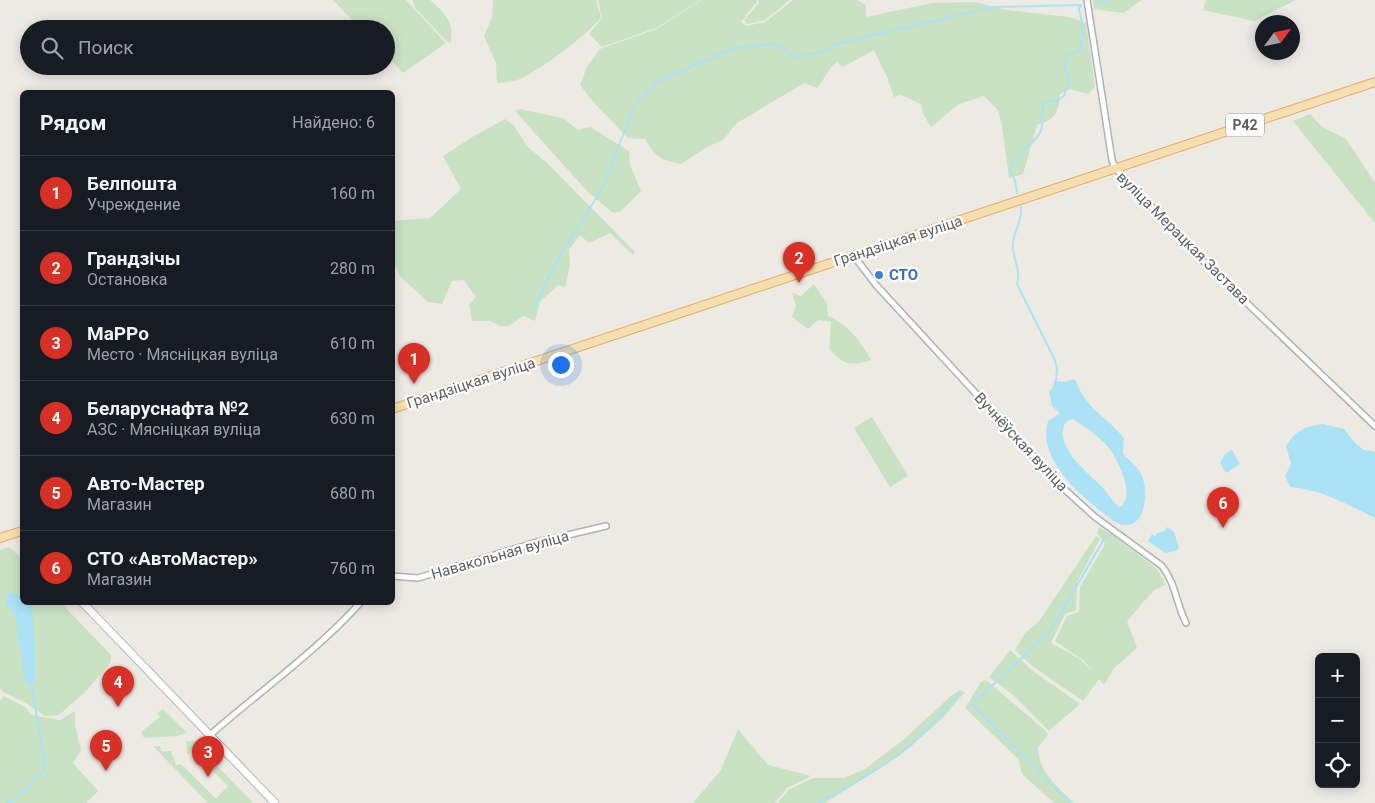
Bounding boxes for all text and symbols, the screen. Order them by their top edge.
north arrow [1255,15,1300,60]
search box [20,20,395,75]
icon: search [38,34,66,62]
text: Поиск [78,36,134,59]
text: Рядом [40,111,106,135]
text: Найдено: 6 [292,113,375,132]
road number: Р42 [1226,114,1264,136]
street label: вуліца Мерацкая Застава [1113,168,1253,308]
text: Белпошта [87,172,177,195]
text: 1 [51,184,61,203]
text: 160 m [330,184,375,203]
text: Учреждение [87,195,180,214]
street label: Грандзіцкая вуліца [831,212,965,270]
pin: 2 [783,242,815,283]
text: Грандзічы [87,247,181,270]
text: 2 [51,259,61,278]
text: 280 m [330,259,375,278]
place label: СТО [889,266,918,284]
marker: СТО [873,269,885,281]
text: Остановка [87,270,168,289]
text: МаРРо [87,322,149,345]
text: 3 [51,334,61,353]
text: 610 m [330,334,375,353]
pin: 1 [398,343,430,384]
text: Место · Мясніцкая вуліца [87,345,278,364]
your location [548,352,574,378]
street label: Грандзіцкая вуліца [404,354,538,412]
street label: Вучнёўская вуліца [970,389,1072,495]
text: Беларуснафта №2 [87,397,249,420]
text: 4 [51,409,61,428]
text: 630 m [330,409,375,428]
text: АЗС · Мясніцкая вуліца [87,420,261,439]
text: Авто-Мастер [87,472,205,495]
text: 5 [51,484,61,503]
text: 680 m [330,484,375,503]
pin: 6 [1207,487,1239,528]
text: Магазин [87,495,152,514]
street label: Навакольная вуліца [429,527,571,583]
text: СТО «АвтоМастер» [87,547,258,570]
text: 6 [51,559,61,578]
text: 760 m [330,559,375,578]
text: Магазин [87,570,152,589]
map controls [1315,653,1360,788]
button: + [1315,653,1360,698]
pin: 4 [102,666,134,707]
button: − [1315,698,1360,743]
pin: 5 [90,730,122,771]
pin: 3 [192,736,224,777]
button: locate [1315,743,1360,788]

